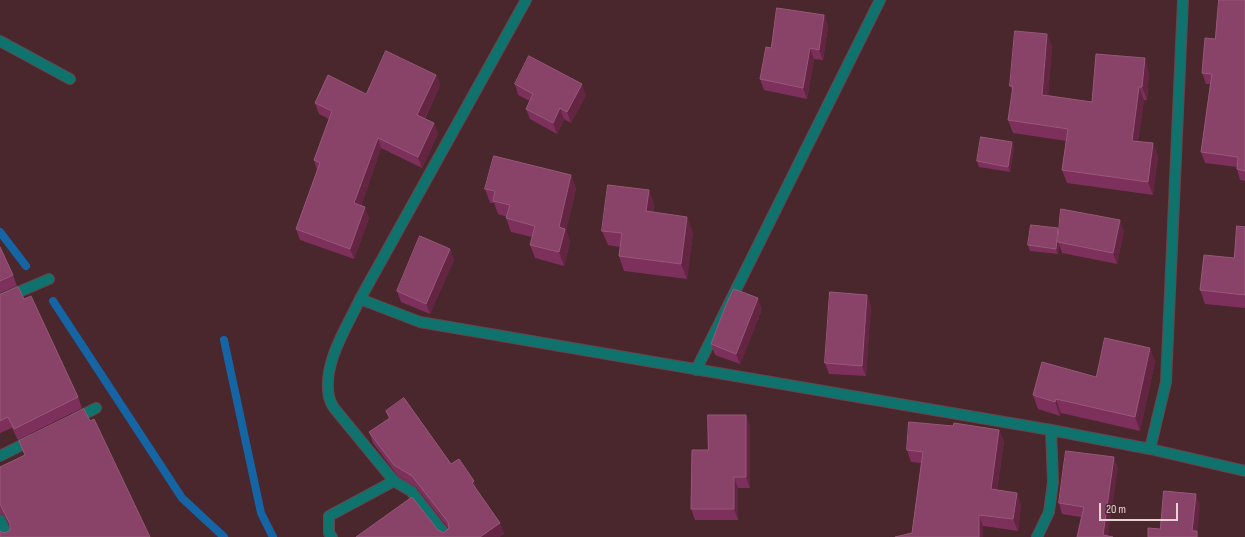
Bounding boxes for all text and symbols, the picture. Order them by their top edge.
scale bar [1101,495,1180,521]
text: 20 m [1106,502,1126,517]

